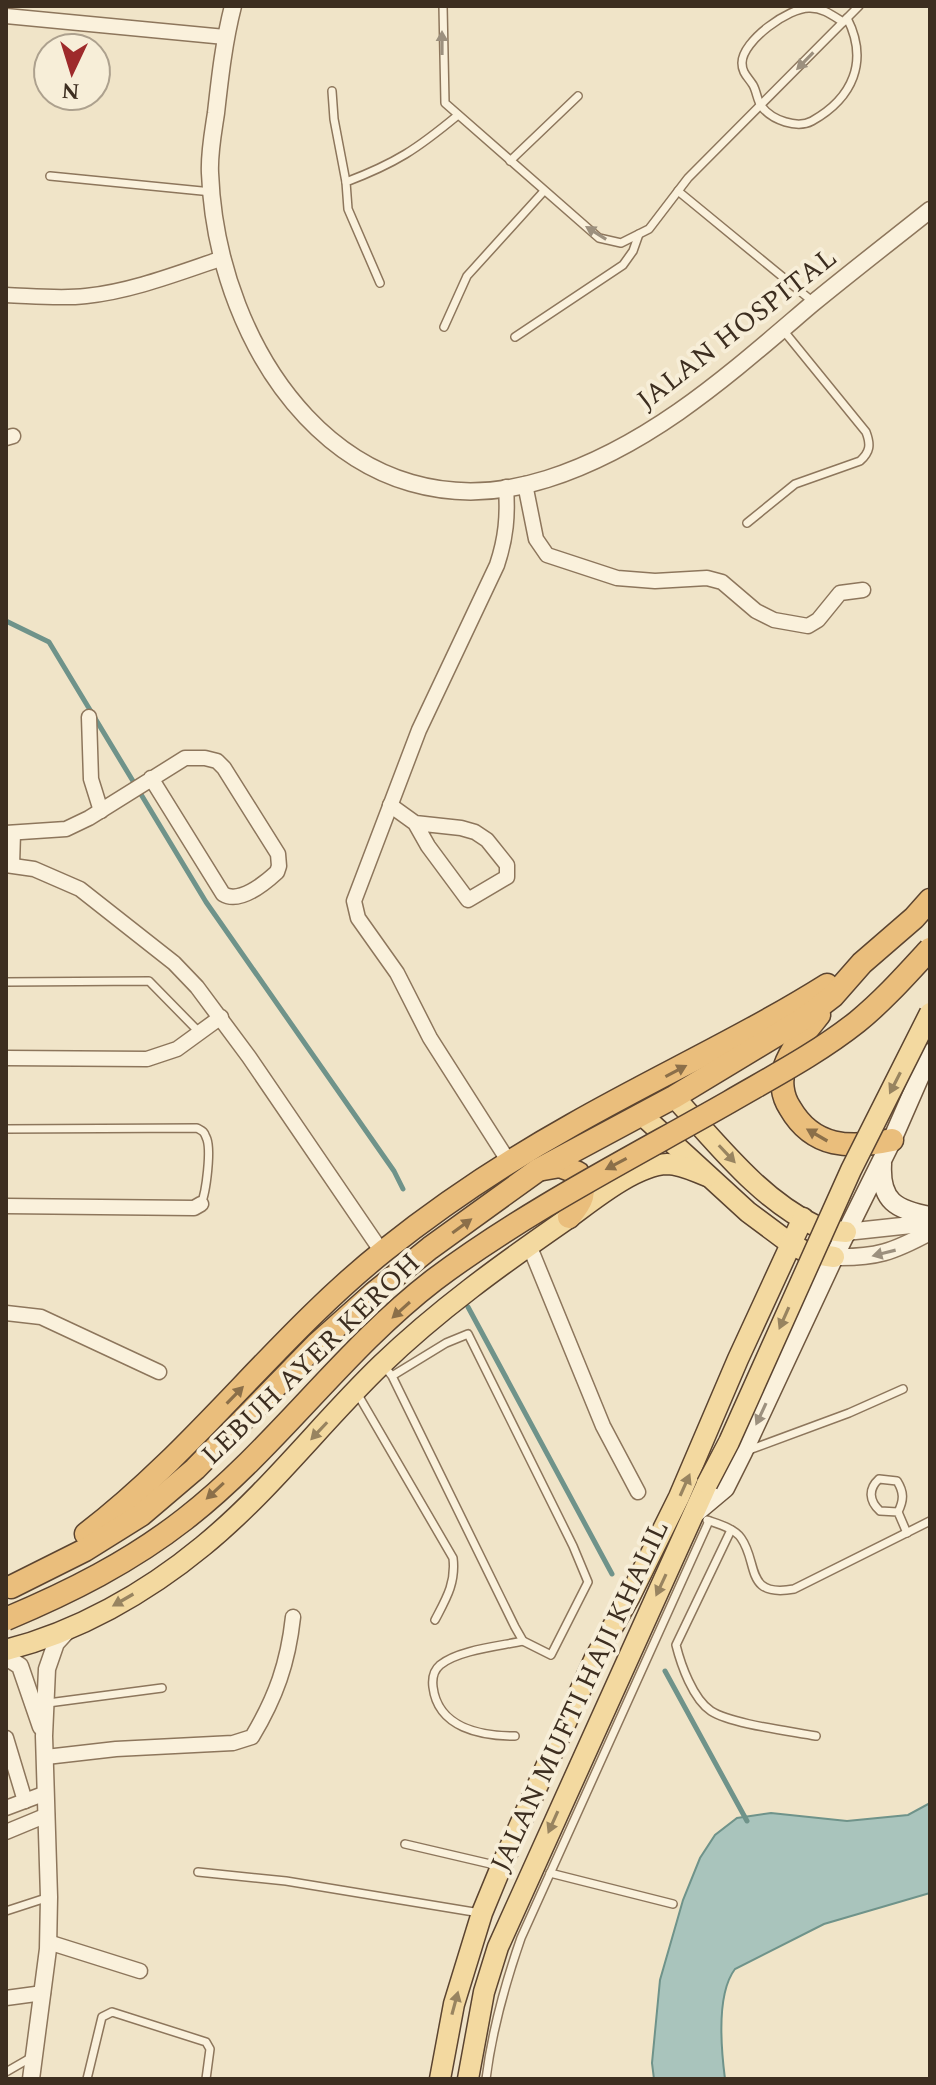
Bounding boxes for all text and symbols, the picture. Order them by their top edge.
one-way arrow [436,30,448,55]
north arrow [32,32,112,112]
one-way arrow [796,51,814,70]
text: N [61,73,81,108]
one-way arrow [585,226,607,240]
street label: JALAN HOSPITAL [628,237,846,421]
one-way arrow [664,1064,687,1077]
one-way arrow [888,1071,901,1094]
one-way arrow [806,1128,828,1142]
one-way arrow [717,1144,735,1163]
one-way arrow [604,1158,627,1171]
one-way arrow [451,1218,472,1234]
street label: LEBUH AYER KEROH [192,1243,430,1475]
one-way arrow [871,1247,896,1260]
one-way arrow [391,1300,410,1318]
one-way arrow [777,1306,791,1330]
one-way arrow [226,1385,244,1404]
one-way arrow [754,1402,768,1425]
one-way arrow [310,1421,328,1440]
one-way arrow [678,1473,692,1496]
one-way arrow [206,1482,225,1500]
street label: JALAN MUFTI HAJI KHALIL [479,1513,681,1879]
one-way arrow [654,1574,668,1597]
one-way arrow [112,1593,134,1607]
one-way arrow [546,1810,560,1834]
one-way arrow [449,1990,462,2014]

